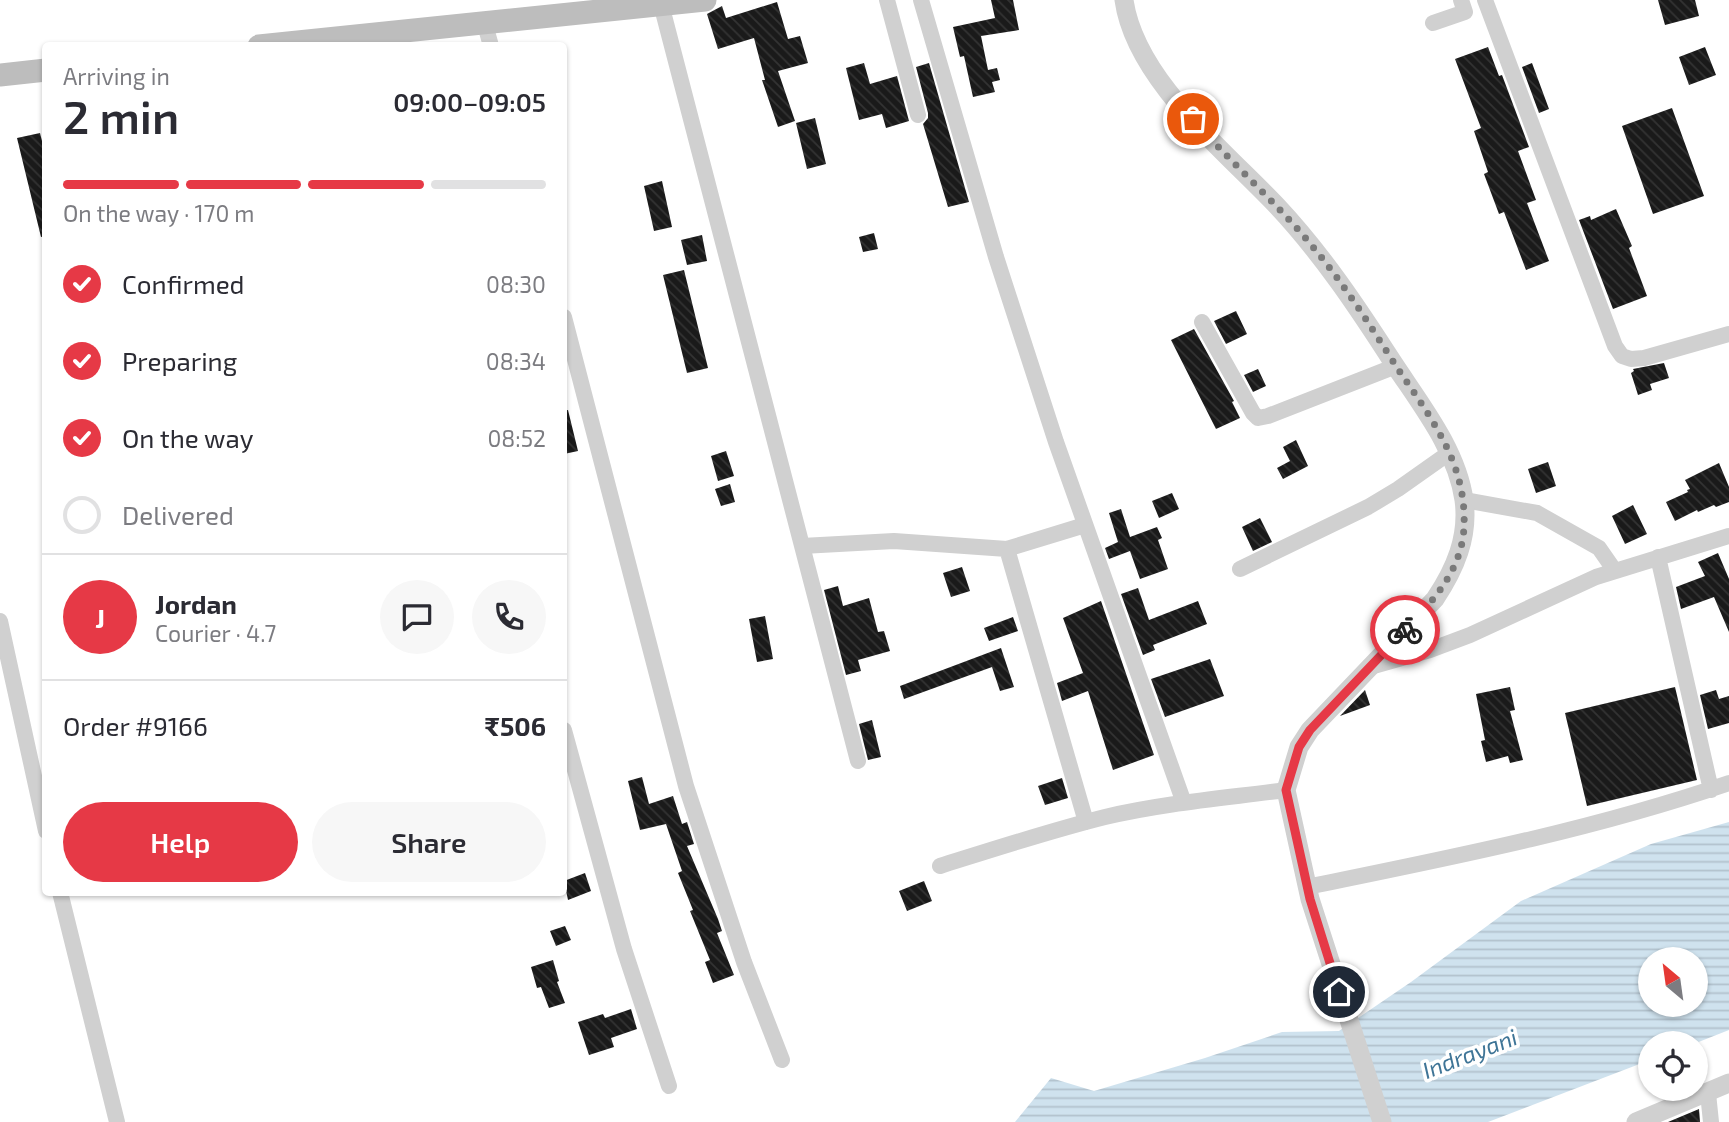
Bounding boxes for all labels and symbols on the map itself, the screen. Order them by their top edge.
pin [1163,89,1223,149]
courier [1370,595,1440,665]
north arrow [1638,947,1708,1017]
pin [1309,962,1369,1022]
water label: Indrayani [1418,1022,1521,1084]

